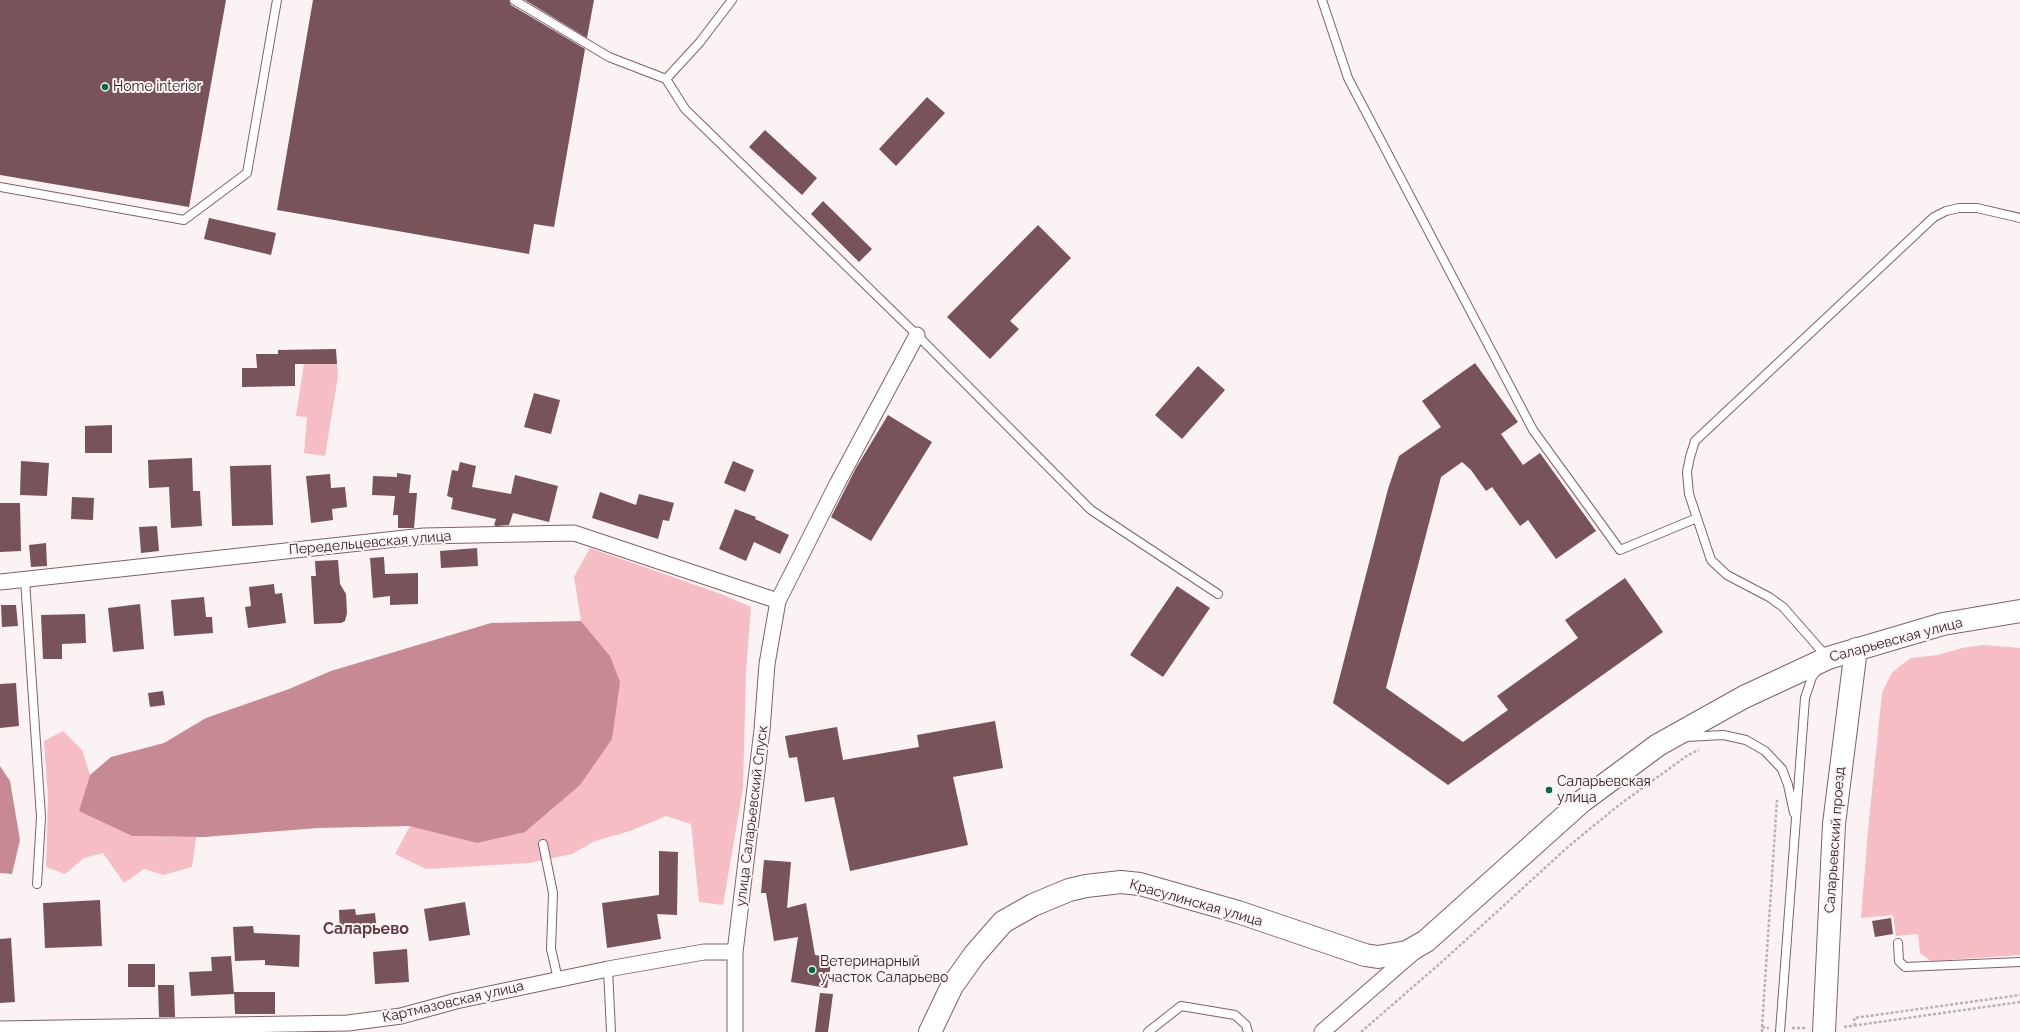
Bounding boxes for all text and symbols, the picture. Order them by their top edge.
place label: Home interior [113,79,201,95]
marker: Home interior [100,82,110,92]
street label: Передельцевская улица [288,528,452,558]
street label: Саларьевская улица [1828,614,1964,666]
street label: улица Саларьевский Спуск [733,725,771,907]
street label: Саларьевский проезд [1821,766,1849,914]
place label: Саларьевская улица [1557,774,1651,806]
marker: Саларьевская улица [1544,785,1554,795]
street label: Красулинская улица [1127,876,1265,930]
district label: Саларьево [323,919,409,939]
place label: Ветеринарный участок Саларьево [820,954,948,986]
marker: Ветеринарный участок Саларьево [807,965,817,975]
street label: Картмазовская улица [381,978,525,1026]

